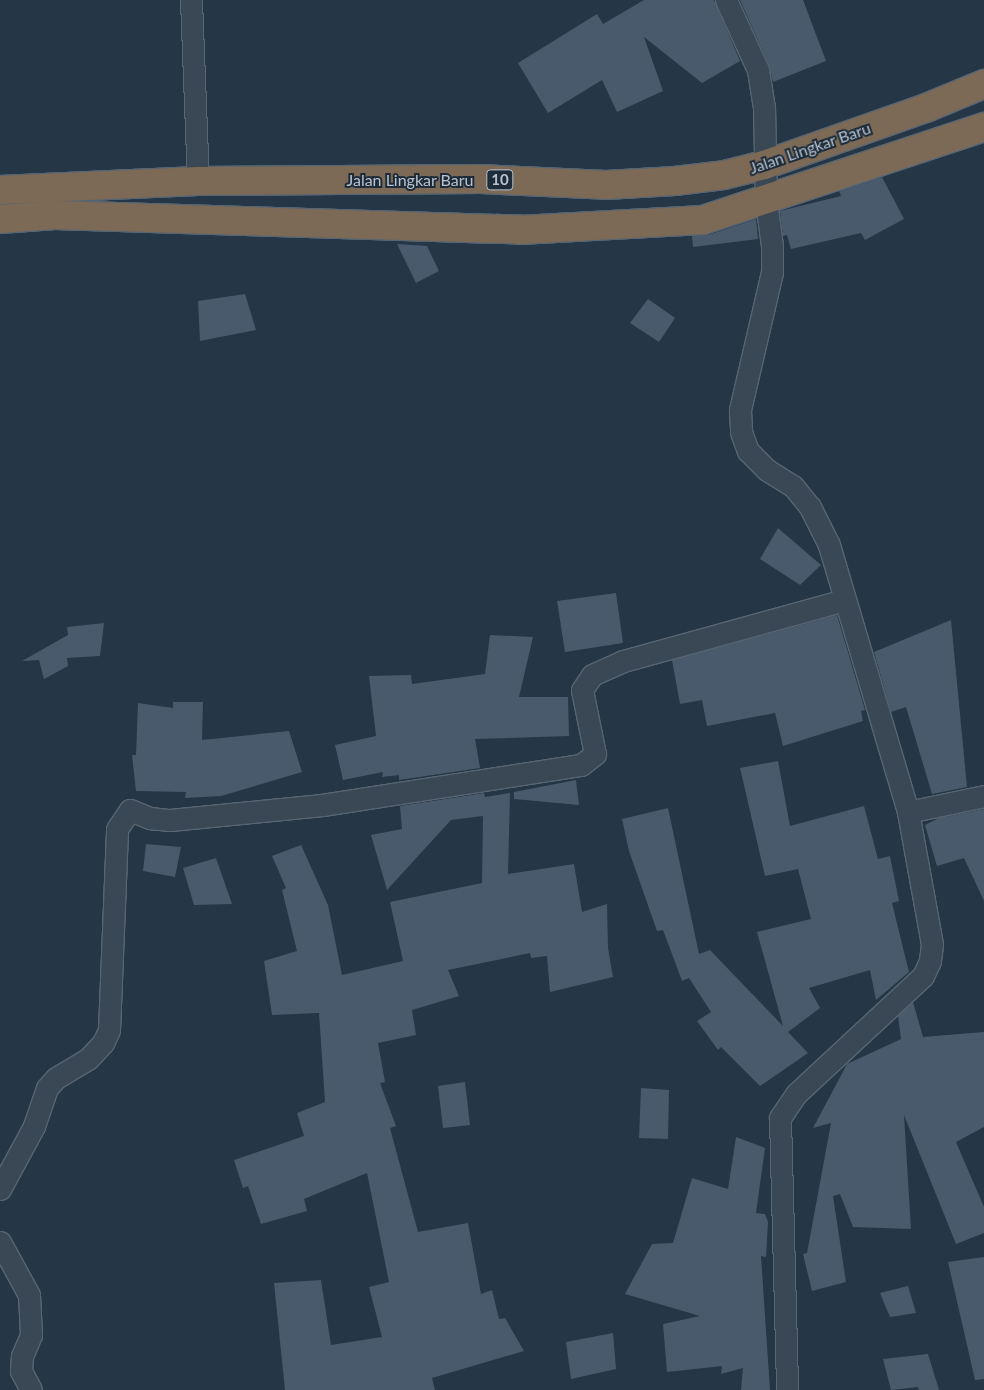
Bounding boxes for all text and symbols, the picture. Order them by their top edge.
street label: Jalan Lingkar Baru [747,118,873,178]
road number: 10 [486,168,514,192]
street label: Jalan Lingkar Baru [346,170,474,190]

